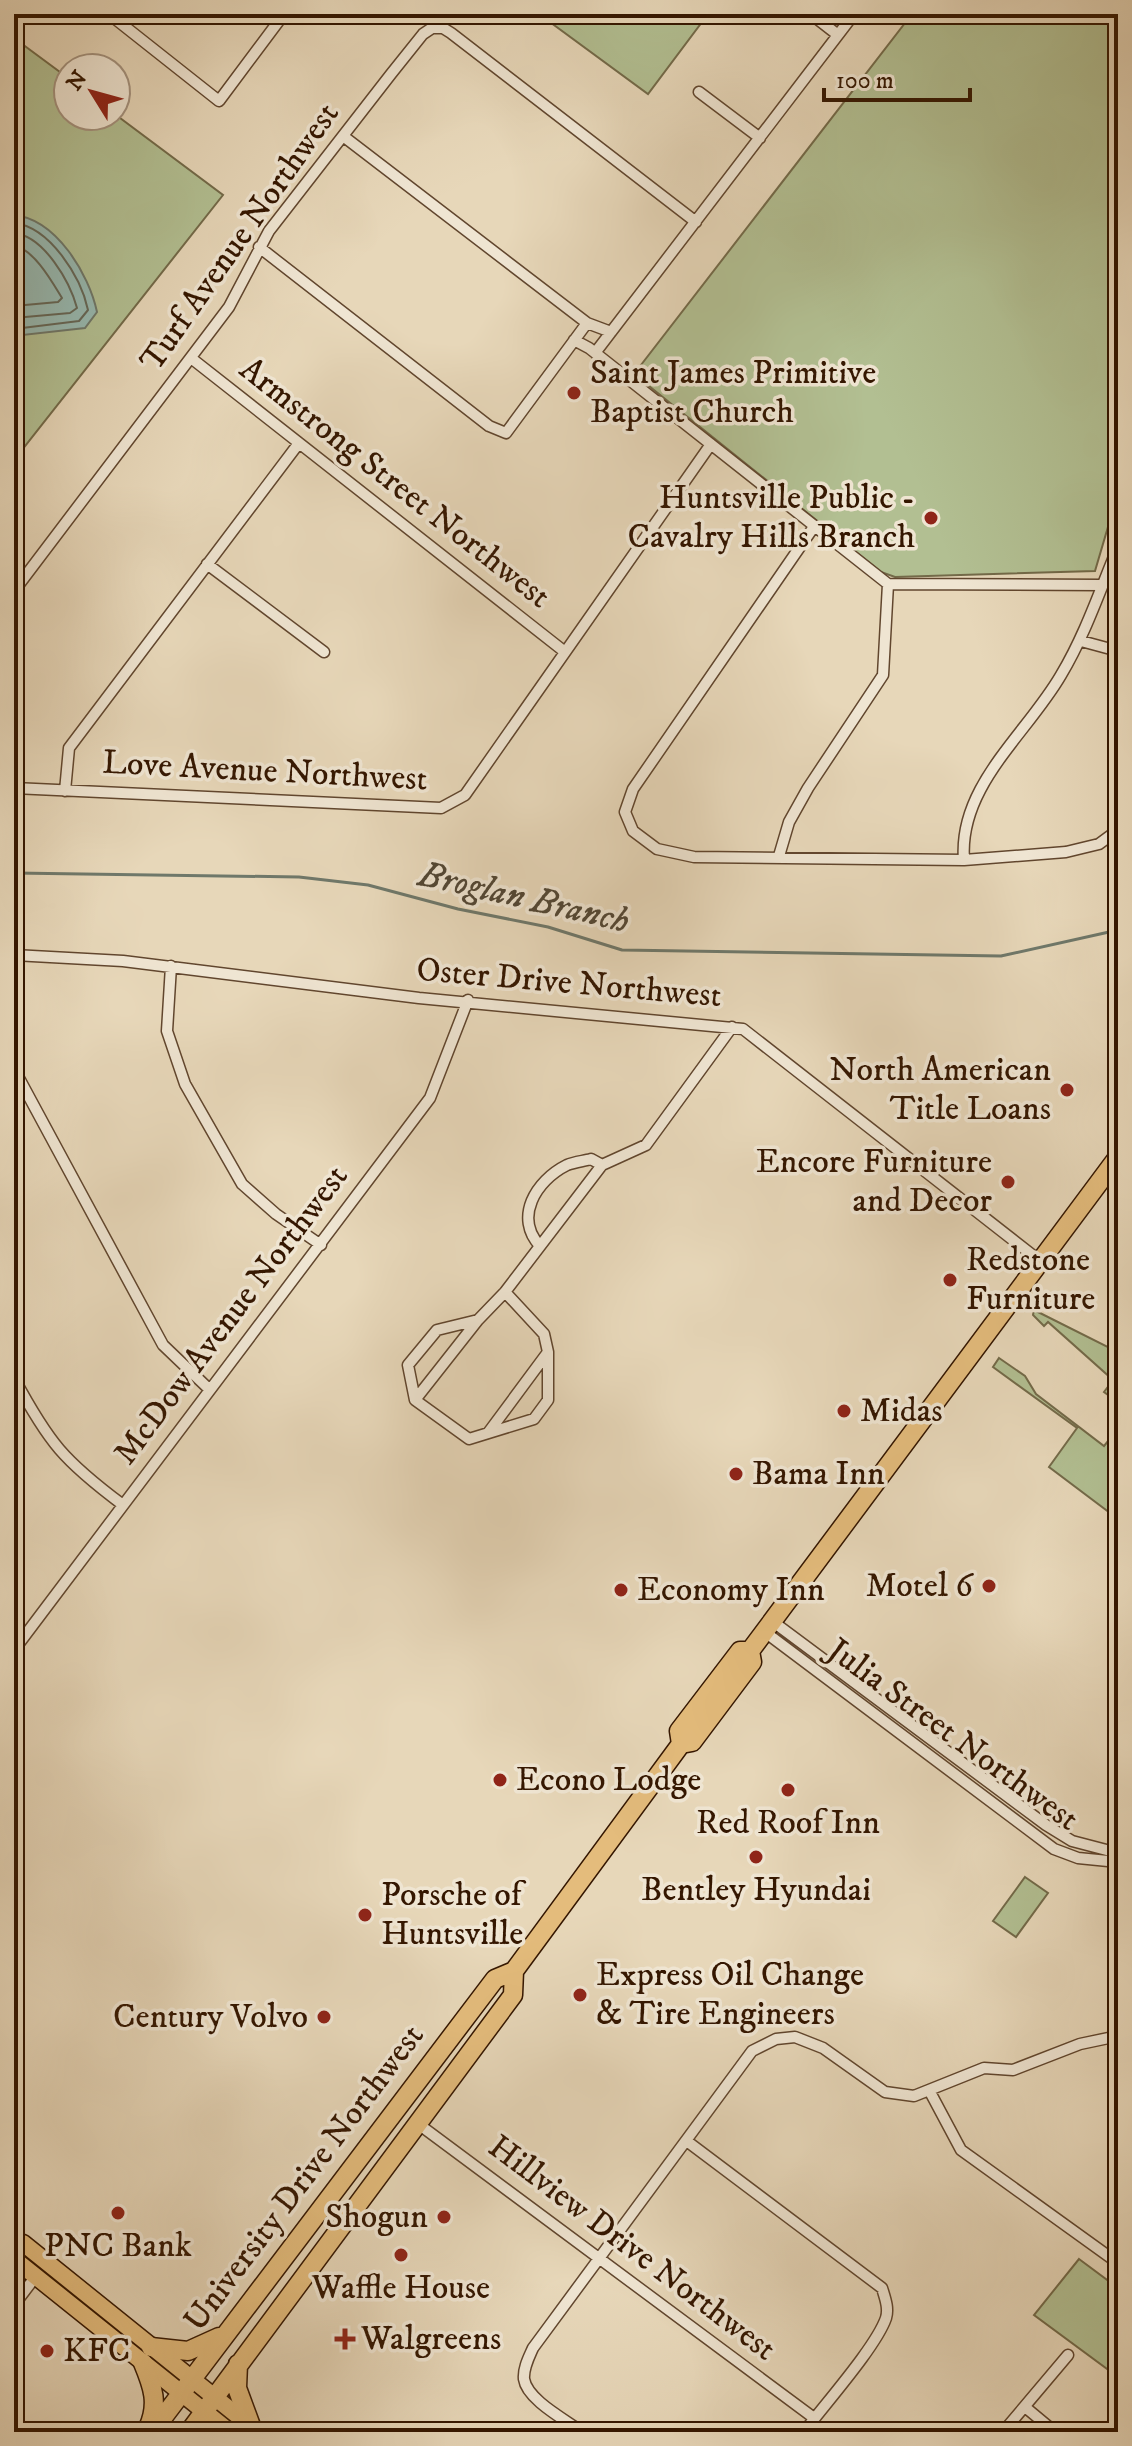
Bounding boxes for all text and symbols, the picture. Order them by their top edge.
north arrow [52,52,132,132]
scale bar [824,52,970,102]
text: N [61,66,93,96]
text: 100 m [836,66,894,96]
street label: Turf Avenue Northwest [131,94,349,380]
street label: Armstrong Street Northwest [231,348,559,618]
place label: Saint James Primitive Baptist Church [590,352,876,433]
marker: Saint James Primitive Baptist Church [565,384,583,402]
place label: Huntsville Public - Cavalry Hills Branch [627,477,915,558]
marker: Huntsville Public - Cavalry Hills Branch [922,509,940,527]
street label: Love Avenue Northwest [101,742,429,800]
water label: Broglan Branch [412,851,634,944]
street label: Oster Drive Northwest [415,949,723,1017]
place label: North American Title Loans [829,1049,1051,1130]
marker: North American Title Loans [1058,1081,1076,1099]
place label: Encore Furniture and Decor [756,1141,992,1222]
street label: McDow Avenue Northwest [105,1157,357,1473]
marker: Encore Furniture and Decor [999,1173,1017,1191]
place label: Redstone Furniture [966,1239,1095,1320]
marker: Redstone Furniture [941,1271,959,1289]
place label: Midas [860,1390,943,1432]
marker: Midas [835,1402,853,1420]
place label: Bama Inn [752,1453,885,1495]
marker: Bama Inn [727,1465,745,1483]
place label: Motel 6 [866,1565,974,1607]
place label: Economy Inn [637,1569,825,1611]
marker: Motel 6 [980,1577,998,1595]
marker: Economy Inn [612,1581,630,1599]
street label: Julia Street Northwest [817,1628,1087,1840]
place label: Econo Lodge [516,1759,701,1801]
marker: Econo Lodge [491,1771,509,1789]
marker: Red Roof Inn [779,1781,797,1799]
place label: Red Roof Inn [696,1802,880,1844]
marker: Bentley Hyundai [747,1848,765,1866]
place label: Bentley Hyundai [641,1869,871,1911]
place label: Porsche of Huntsville [381,1874,527,1955]
marker: Porsche of Huntsville [356,1906,374,1924]
place label: Express Oil Change & Tire Engineers [596,1954,864,2035]
marker: Express Oil Change & Tire Engineers [571,1986,589,2004]
place label: Century Volvo [113,1996,308,2038]
marker: Century Volvo [315,2008,333,2026]
street label: University Drive Northwest [175,2016,433,2340]
street label: Hillview Drive Northwest [480,2126,785,2370]
place label: Shogun [325,2196,428,2238]
marker: PNC Bank [109,2204,127,2222]
marker: Shogun [435,2208,453,2226]
place label: PNC Bank [44,2225,192,2267]
marker: Waffle House [392,2246,410,2264]
place label: Waffle House [311,2267,490,2309]
place label: Walgreens [360,2318,501,2360]
place label: KFC [63,2330,130,2372]
marker: Walgreens [336,2330,354,2348]
marker: KFC [38,2342,56,2360]

